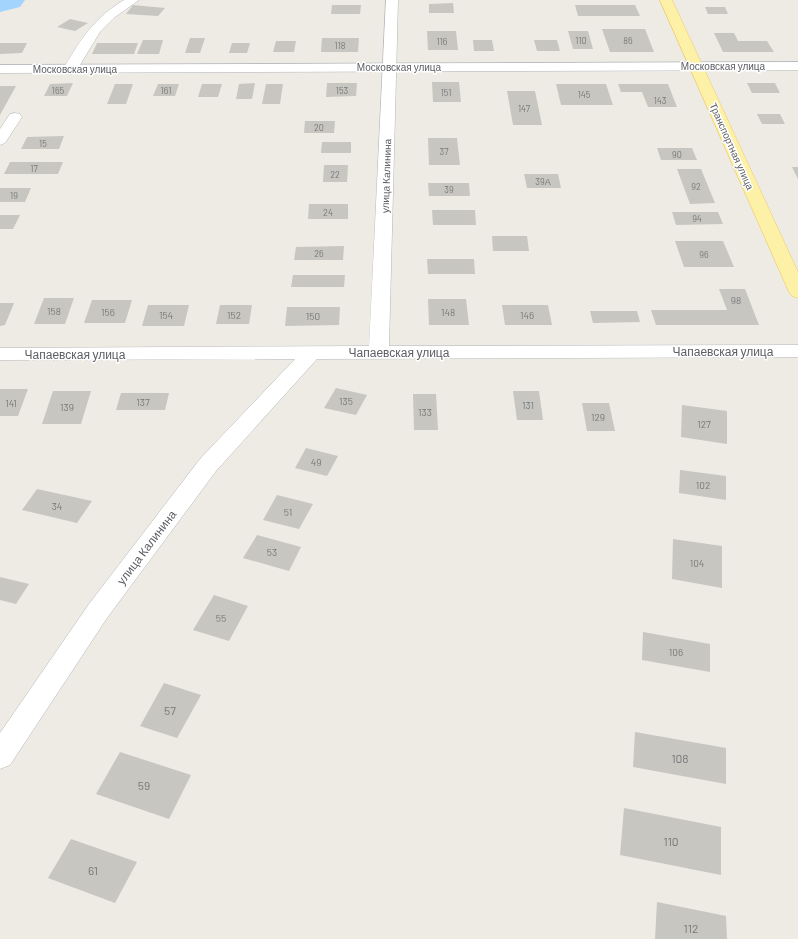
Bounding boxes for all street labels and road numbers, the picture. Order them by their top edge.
street label: Московская улица [681,60,766,72]
street label: Московская улица [357,61,442,73]
street label: Московская улица [33,63,118,75]
street label: Транспортная улица [707,101,757,192]
street label: улица Калинина [379,138,393,213]
street label: Чапаевская улица [673,344,774,359]
street label: Чапаевская улица [349,345,450,360]
street label: Чапаевская улица [25,347,126,362]
street label: улица Калинина [114,507,179,588]

